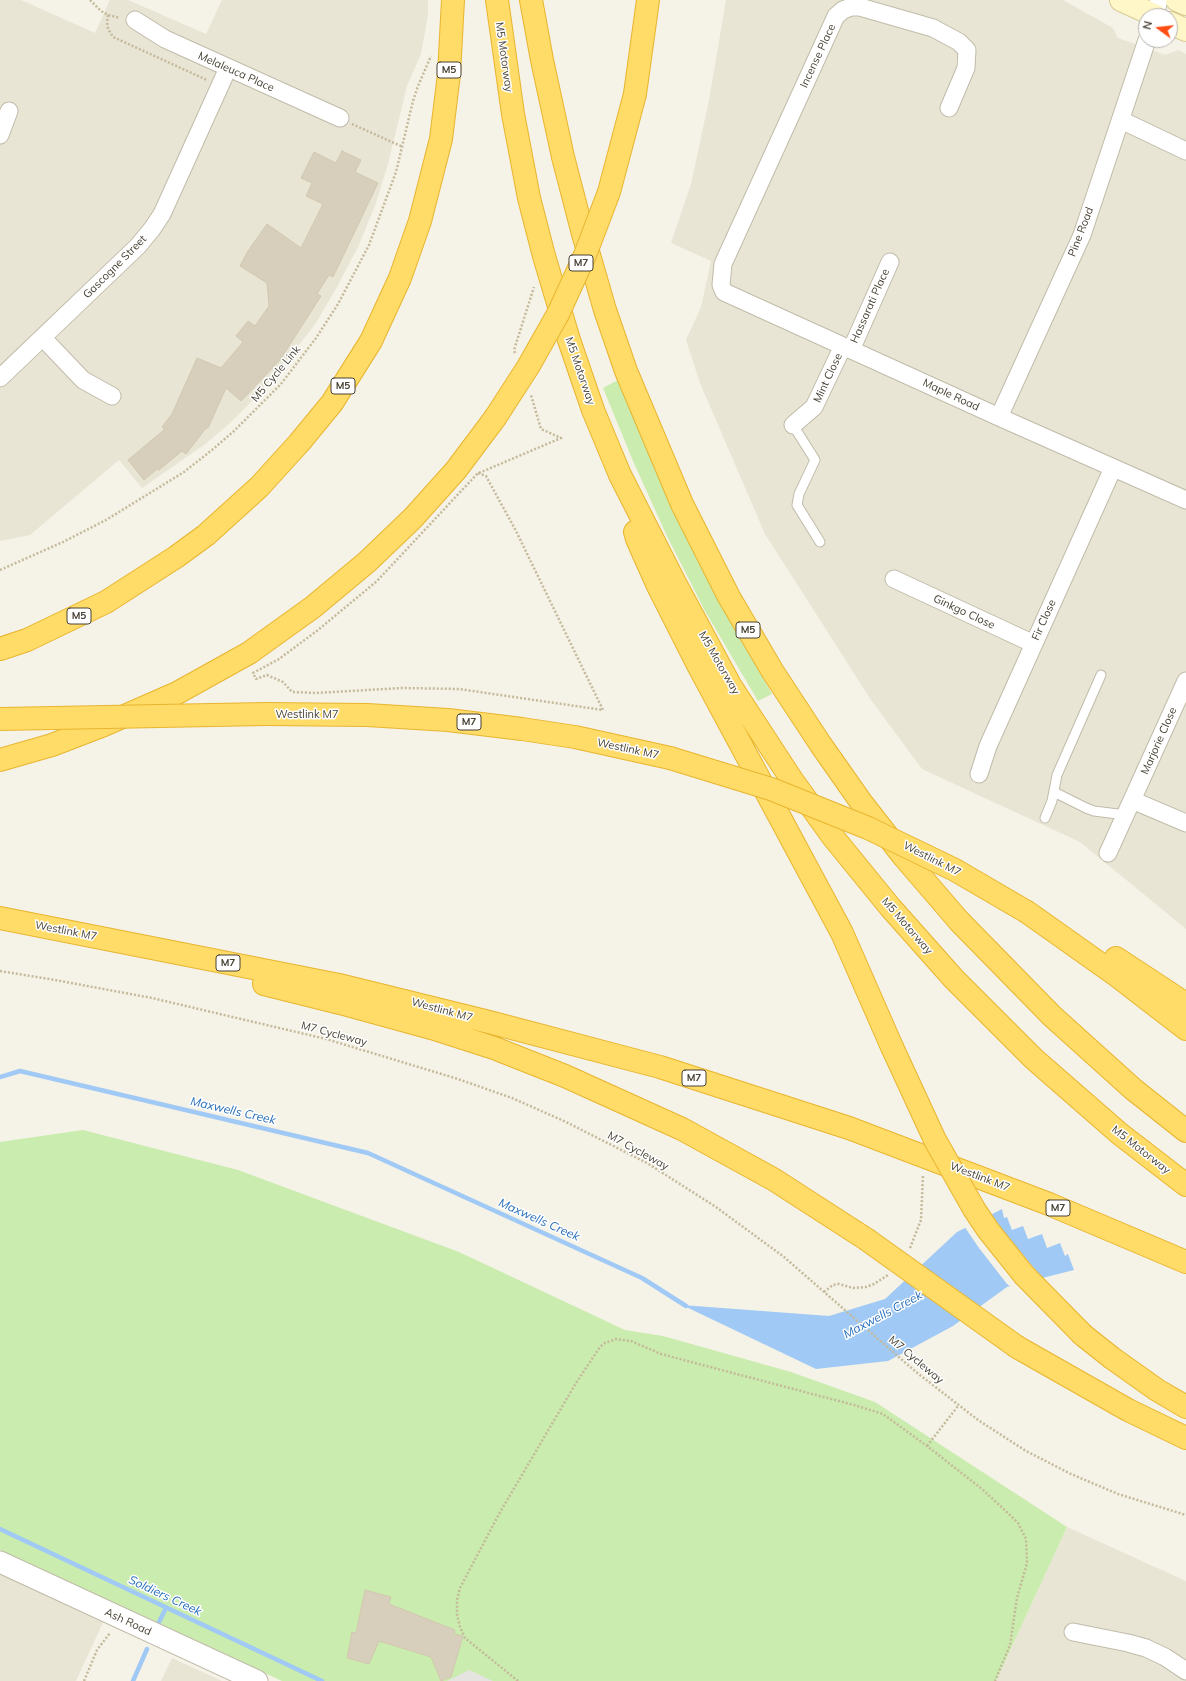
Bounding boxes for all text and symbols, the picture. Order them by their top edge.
north arrow [1138,8,1178,48]
text: N [1140,19,1155,31]
street label: M5 Motorway [493,21,515,93]
street label: Incense Place [797,22,839,90]
street label: Melaleuca Place [196,49,276,95]
road number: M5 [437,62,461,78]
street label: Pine Road [1066,205,1096,259]
street label: Gascogne Street [81,233,149,301]
road number: M7 [569,255,593,271]
street label: Hassarati Place [848,267,892,345]
street label: M5 Motorway [562,335,598,407]
street label: M5 Cycle Link [249,343,303,405]
street label: Mint Close [811,351,845,405]
street label: Maple Road [921,376,981,414]
road number: M5 [331,378,355,394]
street label: Ginkgo Close [931,592,997,632]
street label: Fir Close [1029,597,1059,643]
road number: M5 [67,608,91,624]
road number: M5 [736,622,760,638]
street label: M5 Motorway [696,629,742,697]
street label: Marjorie Close [1138,705,1180,777]
street label: Westlink M7 [275,708,339,722]
road number: M7 [457,714,481,730]
street label: Westlink M7 [596,736,660,762]
street label: Westlink M7 [901,839,963,879]
street label: M5 Motorway [879,895,935,957]
street label: Westlink M7 [34,919,98,943]
road number: M7 [216,955,240,971]
street label: Westlink M7 [410,995,474,1025]
street label: M7 Cycleway [300,1019,368,1049]
road number: M7 [682,1070,706,1086]
water label: Maxwells Creek [189,1094,277,1128]
street label: M5 Motorway [1109,1123,1173,1177]
street label: M7 Cycleway [605,1129,671,1173]
street label: Westlink M7 [948,1160,1012,1194]
water label: Maxwells Creek [496,1196,582,1244]
road number: M7 [1046,1200,1070,1216]
water label: Maxwells Creek [841,1288,925,1342]
street label: M7 Cycleway [886,1333,946,1387]
water label: Soldiers Creek [126,1573,204,1619]
street label: Ash Road [103,1606,153,1638]

